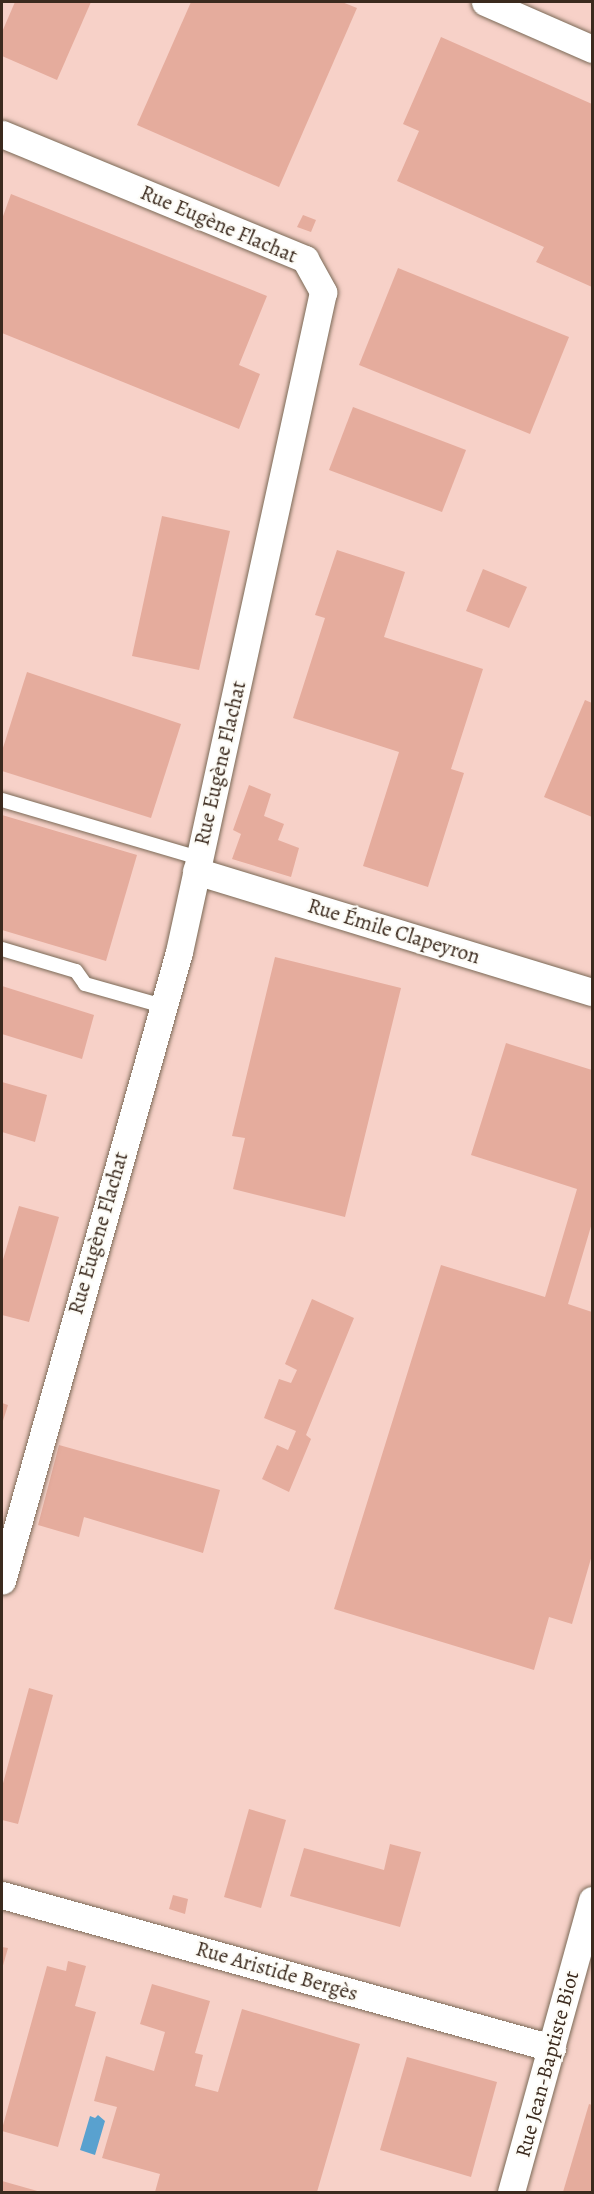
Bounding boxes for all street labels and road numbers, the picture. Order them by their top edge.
street label: Rue Eugène Flachat [137,180,301,268]
street label: Rue Eugène Flachat [189,678,251,848]
street label: Rue Émile Clapeyron [305,893,483,969]
street label: Rue Eugène Flachat [63,1149,133,1317]
street label: Rue Aristide Bergès [193,1936,361,2006]
street label: Rue Jean-Baptiste Biot [510,1968,584,2160]

